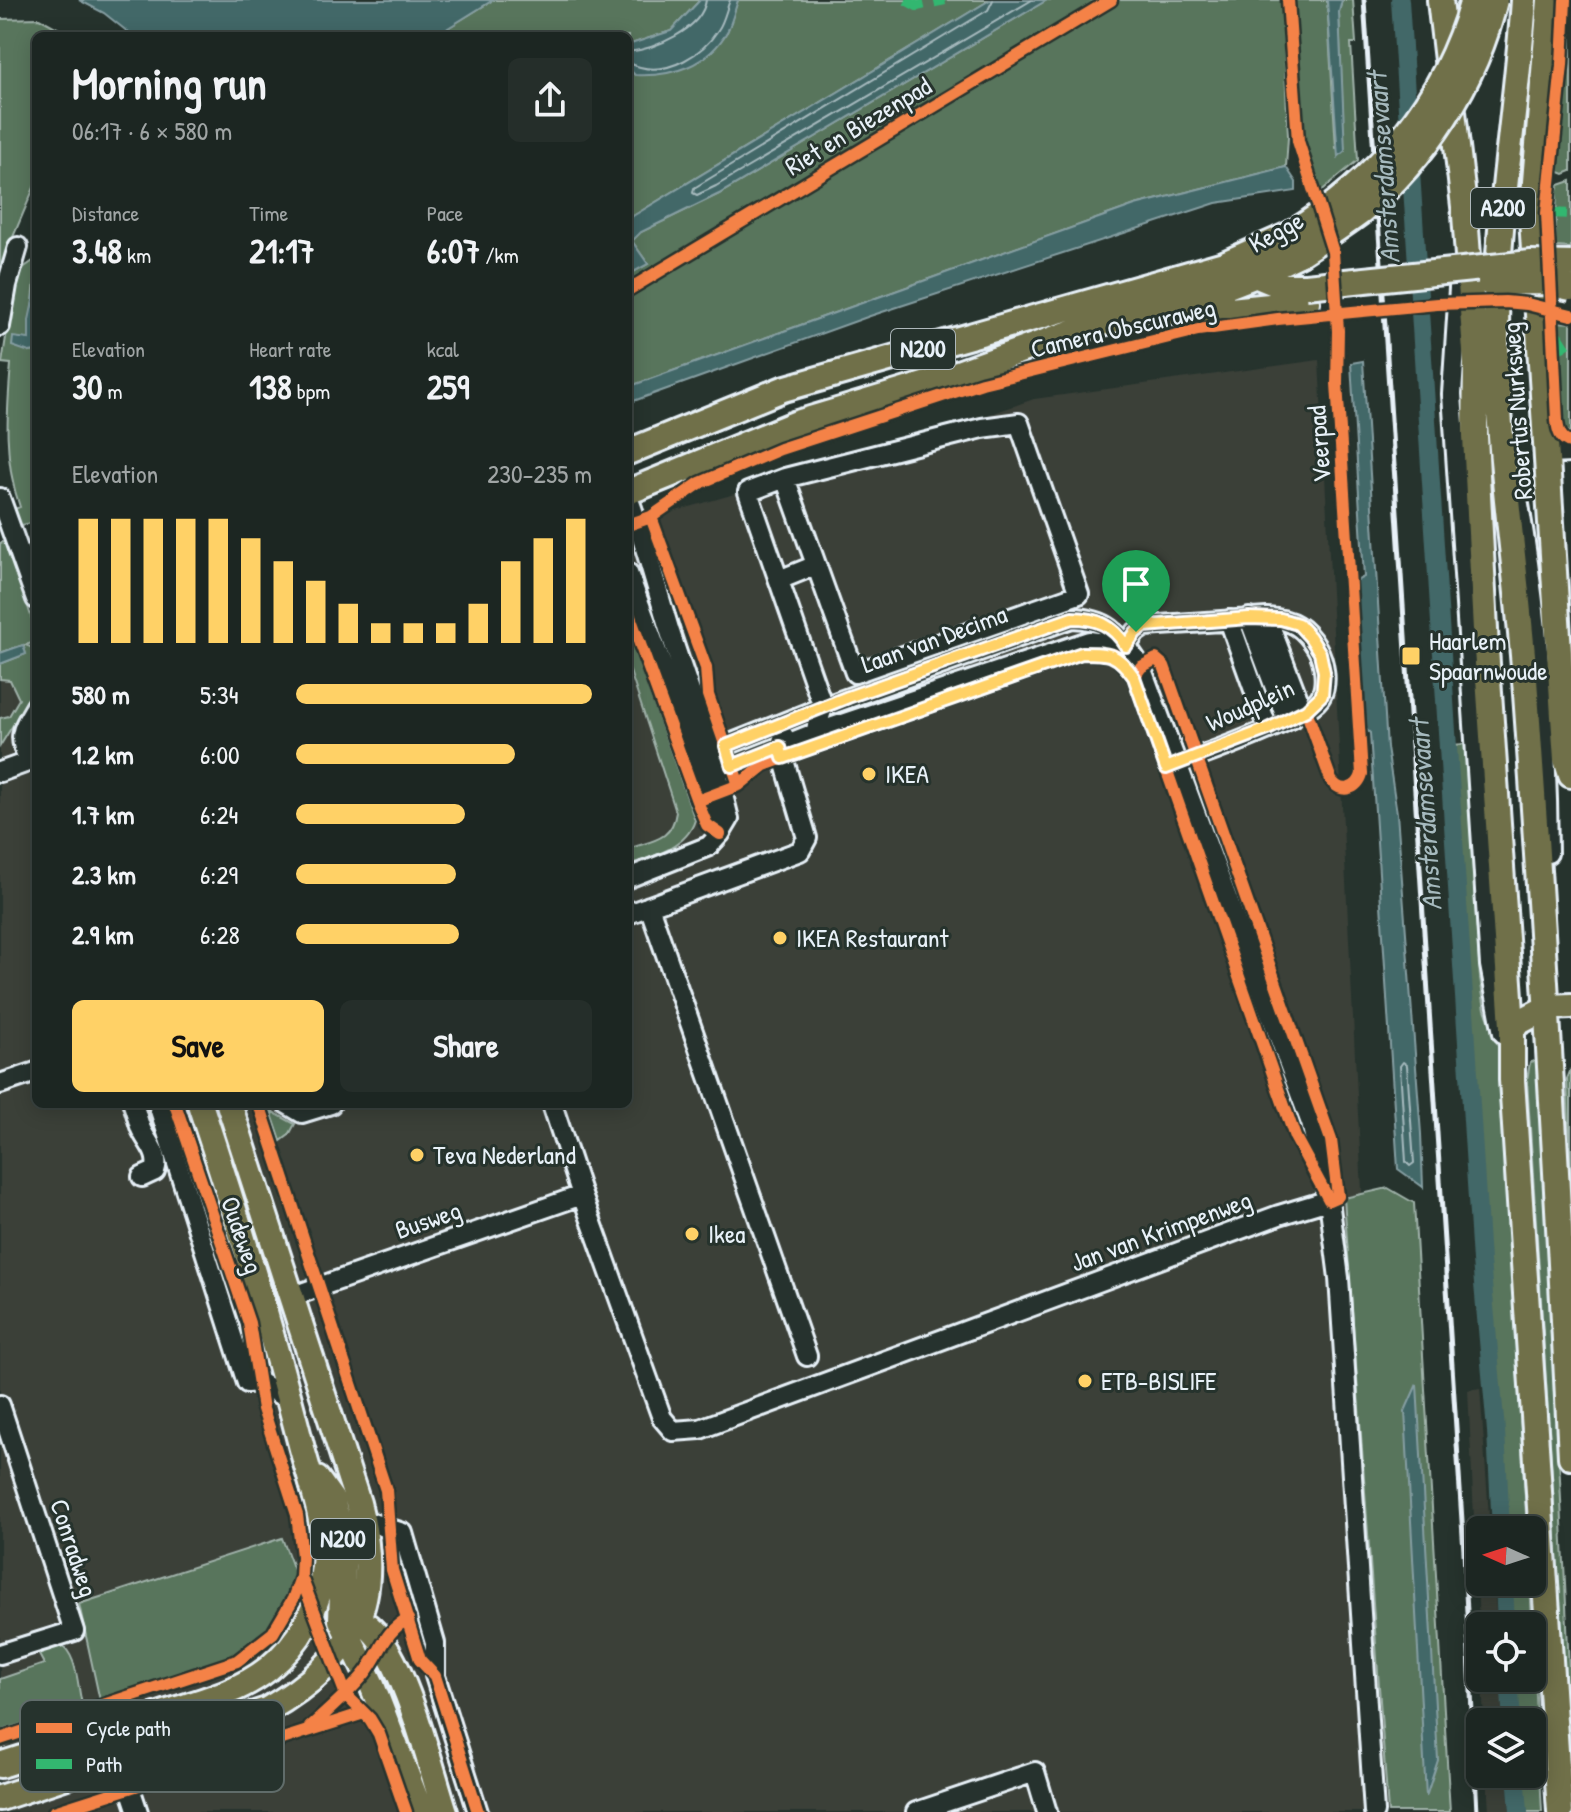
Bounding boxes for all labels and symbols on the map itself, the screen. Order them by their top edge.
water label: Amsterdamsevaart [1357,67,1409,265]
street label: Riet en Biezenpad [778,68,937,183]
road number: A200 [1471,188,1535,228]
street label: Kegge [1242,202,1309,261]
street label: Camera Obscuraweg [1027,289,1219,366]
street label: Robertus Nurksweg [1493,321,1540,501]
road number: N200 [891,329,955,369]
street label: Veerpad [1298,405,1339,484]
pin [1102,550,1170,632]
street label: Laan van Decima [856,596,1012,681]
place label: Haarlem Spaarnwoude [1429,623,1548,688]
marker: Haarlem Spaarnwoude [1400,645,1422,667]
street label: Woudplein [1200,670,1299,739]
water label: Amsterdamsevaart [1399,714,1451,912]
place label: IKEA [885,756,929,791]
marker: IKEA [860,765,878,783]
place label: IKEA Restaurant [796,920,950,955]
marker: IKEA Restaurant [771,929,789,947]
place label: Teva Nederland [433,1137,576,1172]
marker: Teva Nederland [408,1146,426,1164]
street label: Jan van Krimpenweg [1065,1182,1256,1279]
street label: Oudeweg [213,1192,272,1278]
street label: Busweg [390,1192,465,1247]
place label: Ikea [708,1216,745,1251]
marker: Ikea [683,1225,701,1243]
place label: ETB-BISLIFE [1101,1363,1217,1398]
marker: ETB-BISLIFE [1076,1372,1094,1390]
street label: Conradweg [42,1495,107,1601]
north arrow [1466,1516,1546,1596]
road number: N200 [311,1519,375,1559]
legend [20,1700,284,1792]
text: Cycle path [86,1713,170,1743]
text: Path [86,1749,122,1779]

